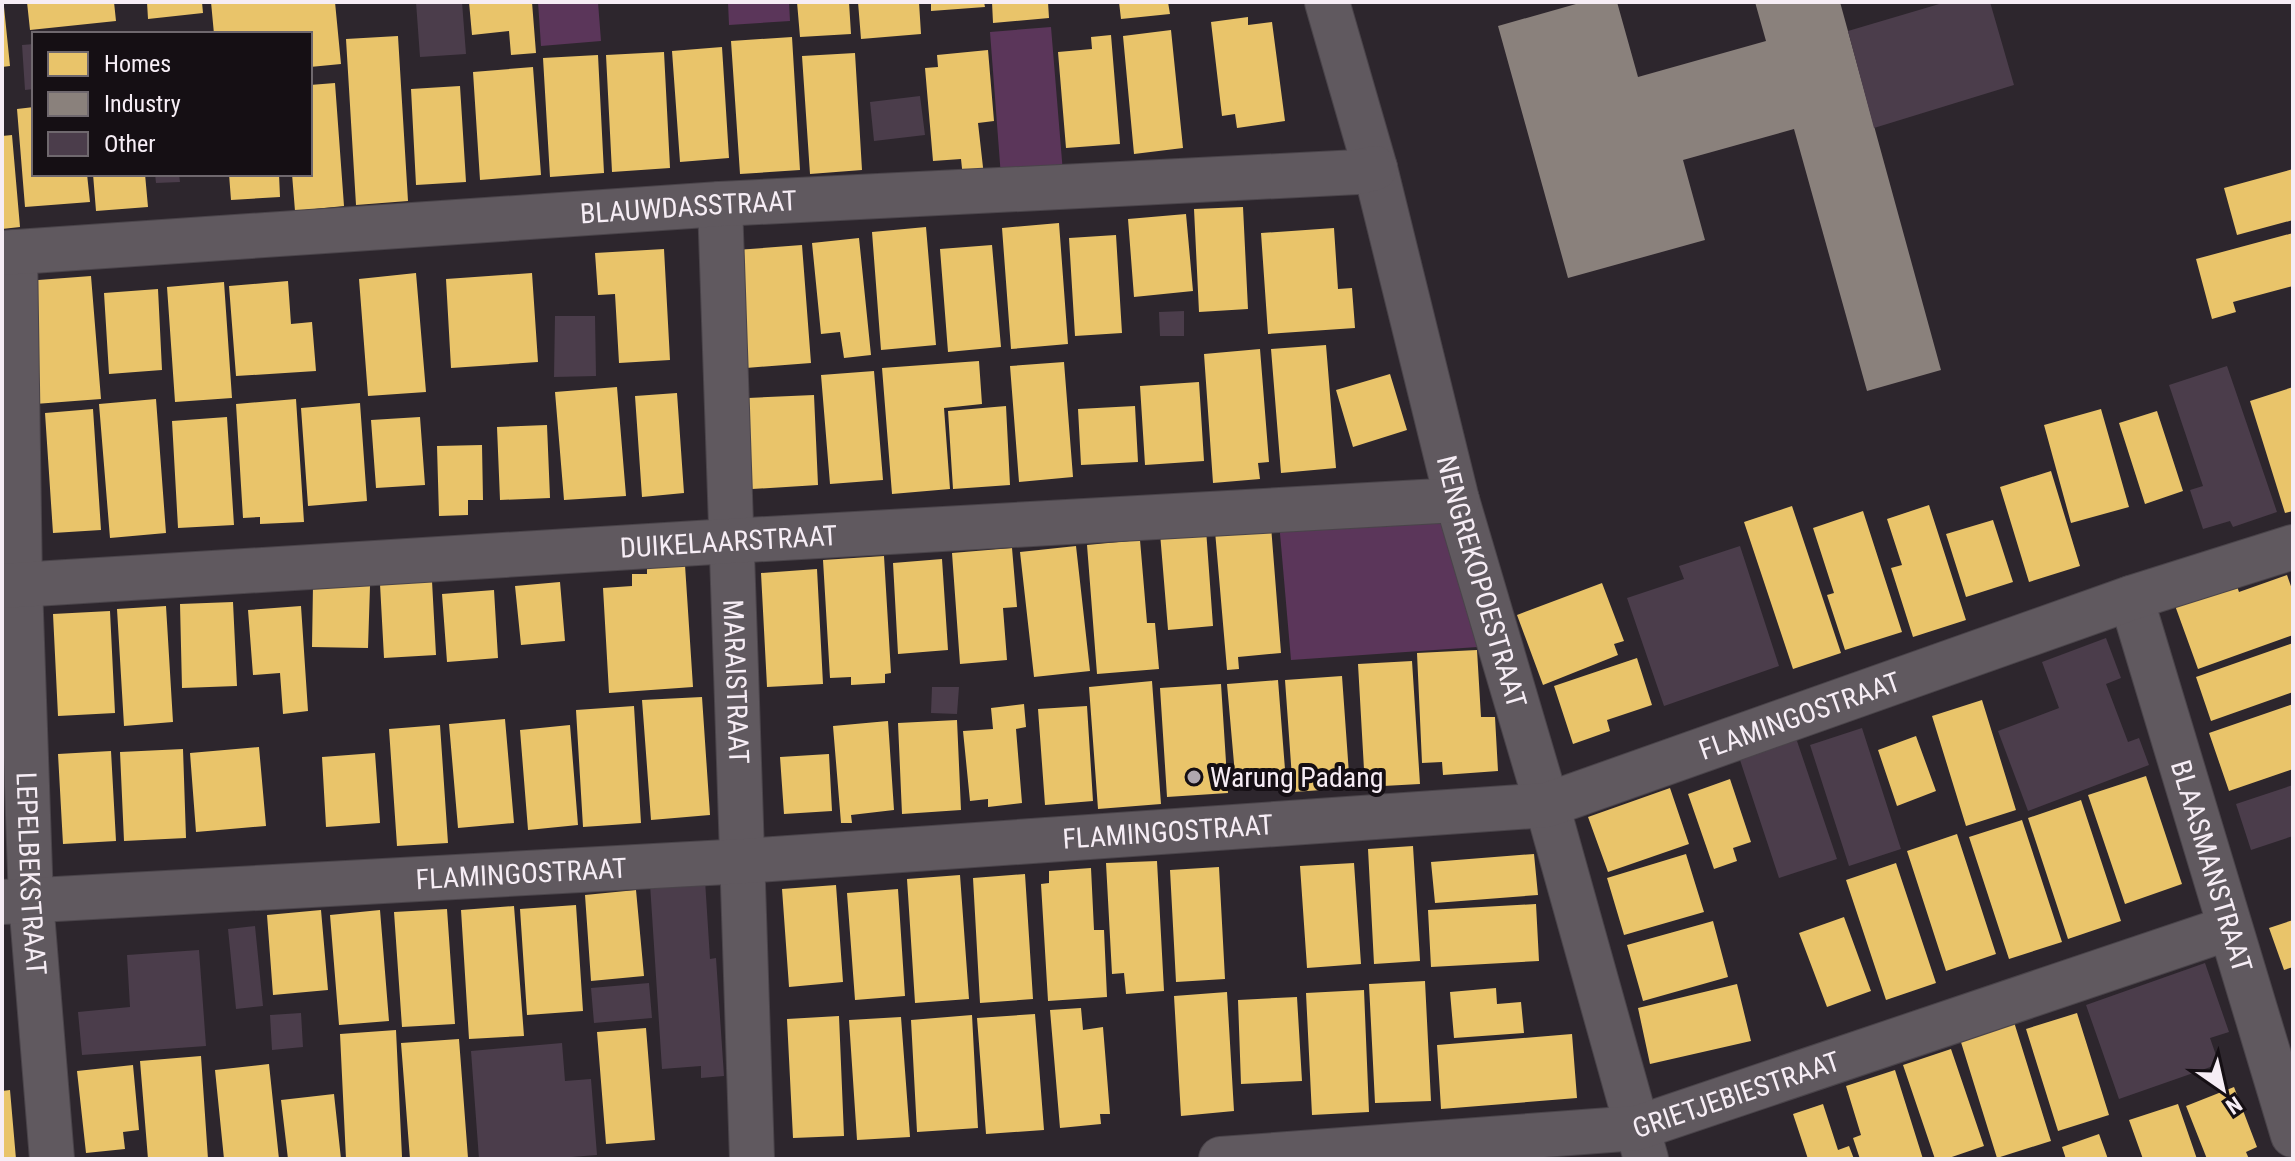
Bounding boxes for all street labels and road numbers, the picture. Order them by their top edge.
street label: BLAUWDASSTRAAT [579,184,798,231]
street label: NENGREKOPOESTRAAT [1430,452,1533,712]
street label: DUIKELAARSTRAAT [619,519,838,565]
street label: MARAISTRAAT [716,599,755,765]
street label: FLAMINGOSTRAAT [1695,665,1905,767]
street label: BLAASMANSTRAAT [2164,756,2259,976]
street label: LEPELBEKSTRAAT [10,771,53,977]
street label: FLAMINGOSTRAAT [1061,808,1274,856]
street label: FLAMINGOSTRAAT [415,852,628,896]
street label: GRIETJEBIESTRAAT [1629,1045,1844,1145]

